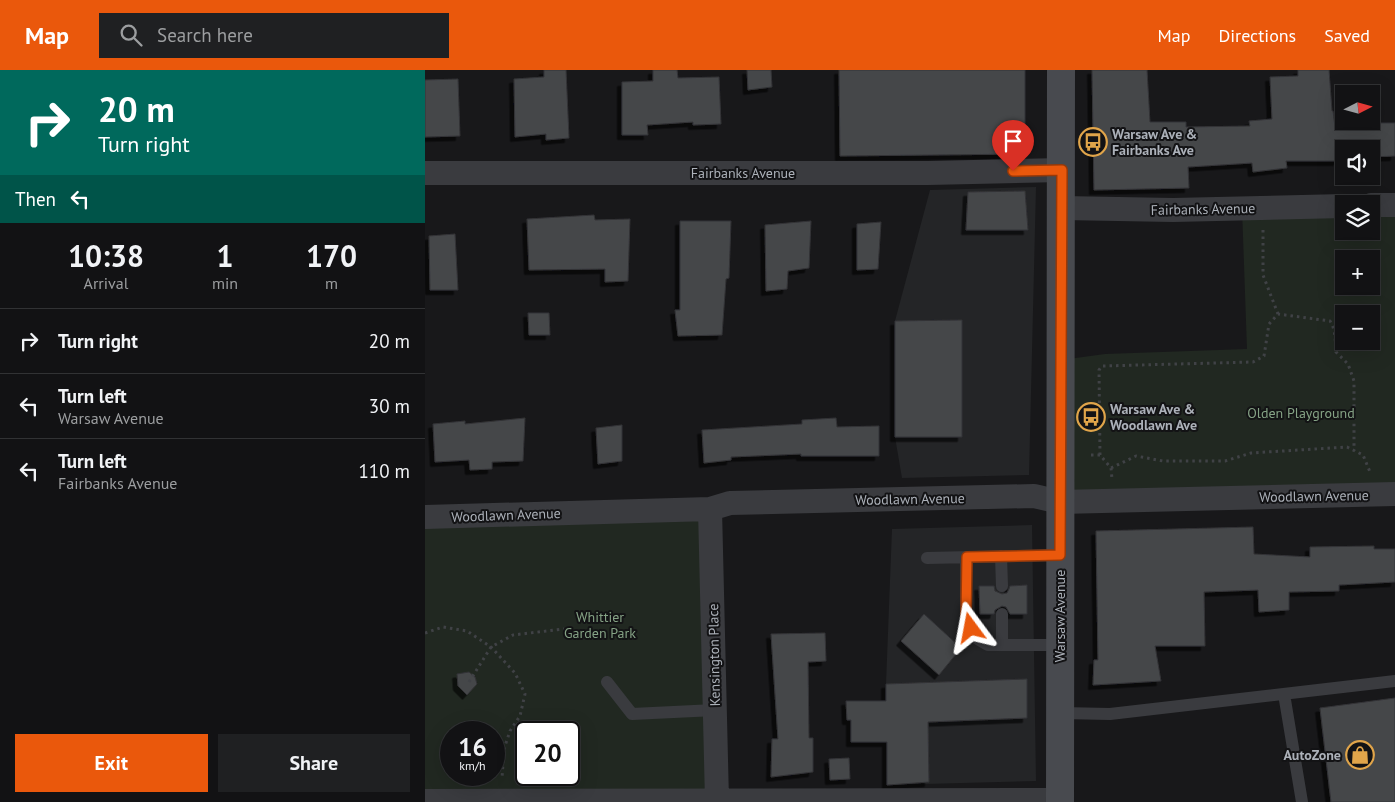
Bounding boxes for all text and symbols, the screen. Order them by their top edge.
search box [99,13,449,58]
text: Map [25,20,69,51]
icon: search [117,21,145,49]
text: Search here [157,23,253,47]
text: Map [1158,24,1190,47]
text: Directions [1218,24,1296,47]
text: Saved [1324,24,1370,47]
north arrow [1335,85,1380,130]
map controls [1335,85,1380,350]
text: 20 m [98,86,175,132]
icon: right [15,90,80,155]
pin [992,120,1034,171]
place label: Warsaw Ave & Fairbanks Ave [1112,125,1197,159]
icon: arrive [999,127,1027,155]
bus stop icon: Warsaw Ave & Fairbanks Ave [1078,127,1108,157]
text: Turn right [98,130,190,158]
button: sound [1335,140,1380,185]
street label: Fairbanks Avenue [691,164,795,182]
icon: left [66,185,94,213]
text: Then [15,187,56,211]
button: layers [1335,195,1380,240]
street label: Fairbanks Avenue [1151,199,1255,219]
text: 10:38 [68,236,144,275]
text: 1 [217,236,234,275]
text: 170 [306,236,357,275]
button: + [1335,250,1380,295]
text: Arrival [84,273,128,293]
text: min [212,273,238,293]
text: m [325,273,338,293]
button: − [1335,305,1380,350]
icon: right [15,327,43,355]
text: Turn right [58,329,138,353]
text: 20 m [369,329,410,353]
text: Turn left [58,384,127,408]
icon: left [15,392,43,420]
text: 30 m [369,394,410,418]
place label: Warsaw Ave & Woodlawn Ave [1110,400,1197,434]
bus stop icon: Warsaw Ave & Woodlawn Ave [1076,402,1106,432]
park label: Olden Playground [1247,404,1355,422]
text: Warsaw Avenue [58,408,164,428]
text: Turn left [58,449,127,473]
icon: left [15,457,43,485]
text: 110 m [358,459,410,483]
text: Fairbanks Avenue [58,473,177,493]
street label: Woodlawn Avenue [1259,486,1369,506]
street label: Woodlawn Avenue [855,489,965,509]
street label: Woodlawn Avenue [451,504,561,526]
street label: Warsaw Avenue [1051,570,1069,662]
position arrow [944,601,996,653]
street label: Kensington Place [704,603,724,707]
park label: Whittier Garden Park [564,608,636,642]
speed limit sign: 20 [515,721,580,786]
text: 16 [458,731,487,763]
button: Exit [15,734,208,792]
button: Share [218,734,410,792]
shop icon: AutoZone [1345,740,1375,770]
place label: AutoZone [1283,746,1341,764]
text: km/h [459,758,486,773]

